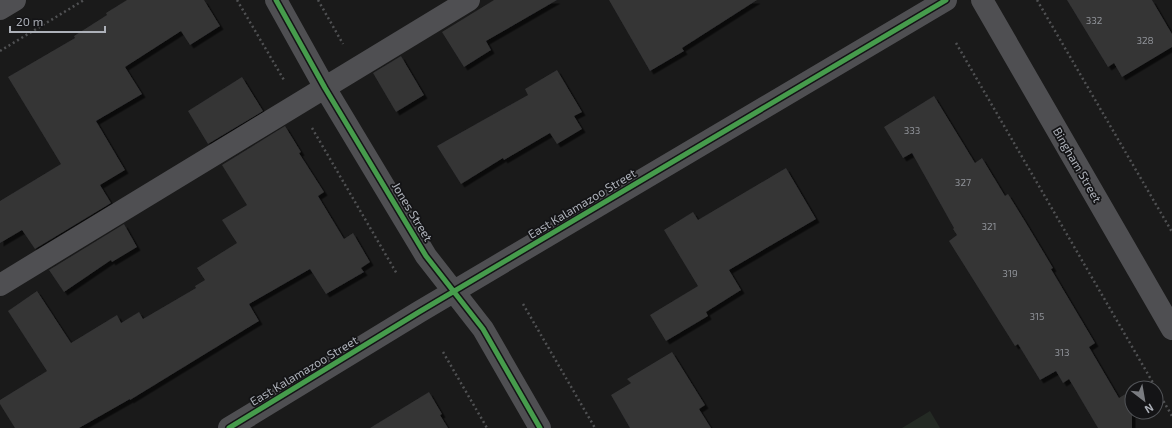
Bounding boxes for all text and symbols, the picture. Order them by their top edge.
scale bar [10,8,105,34]
text: 20 m [16,14,43,28]
house number: 332 [1086,14,1103,26]
house number: 328 [1136,34,1154,46]
house number: 333 [904,124,920,136]
street label: Bingham Street [1051,125,1105,205]
street label: East Kalamazoo Street [525,165,638,241]
house number: 327 [955,176,971,188]
street label: Jones Street [390,179,436,244]
house number: 321 [981,220,997,232]
house number: 319 [1002,267,1018,279]
house number: 315 [1030,310,1044,322]
street label: East Kalamazoo Street [247,332,360,408]
house number: 313 [1054,346,1070,358]
north arrow [1124,380,1164,420]
text: N [1143,401,1156,417]

